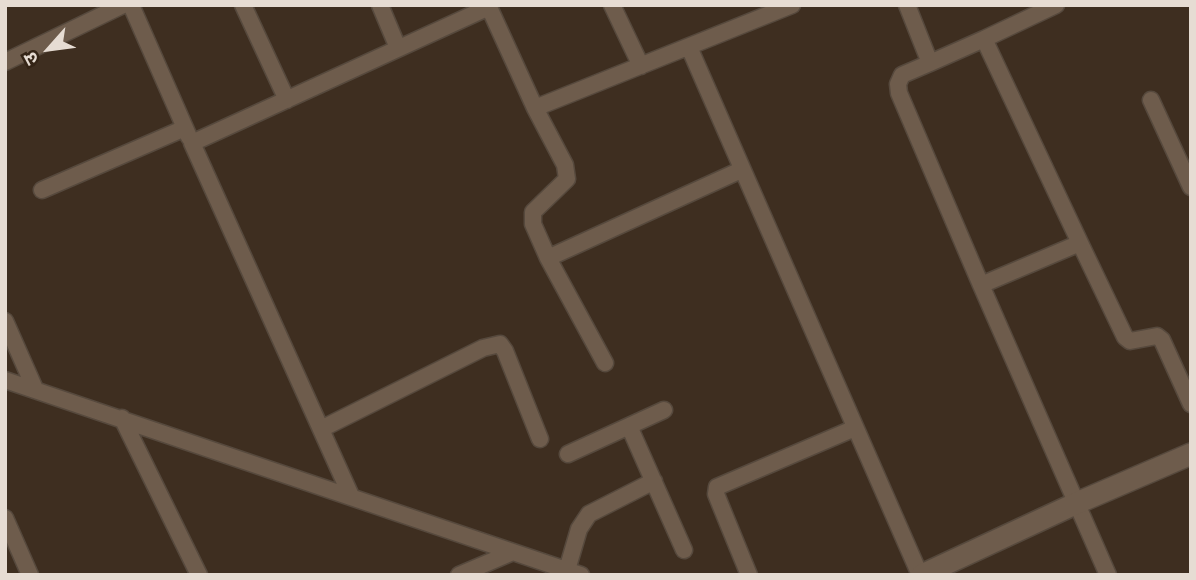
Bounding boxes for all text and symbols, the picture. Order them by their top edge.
north arrow [14,14,84,84]
text: उ [17,49,43,69]

